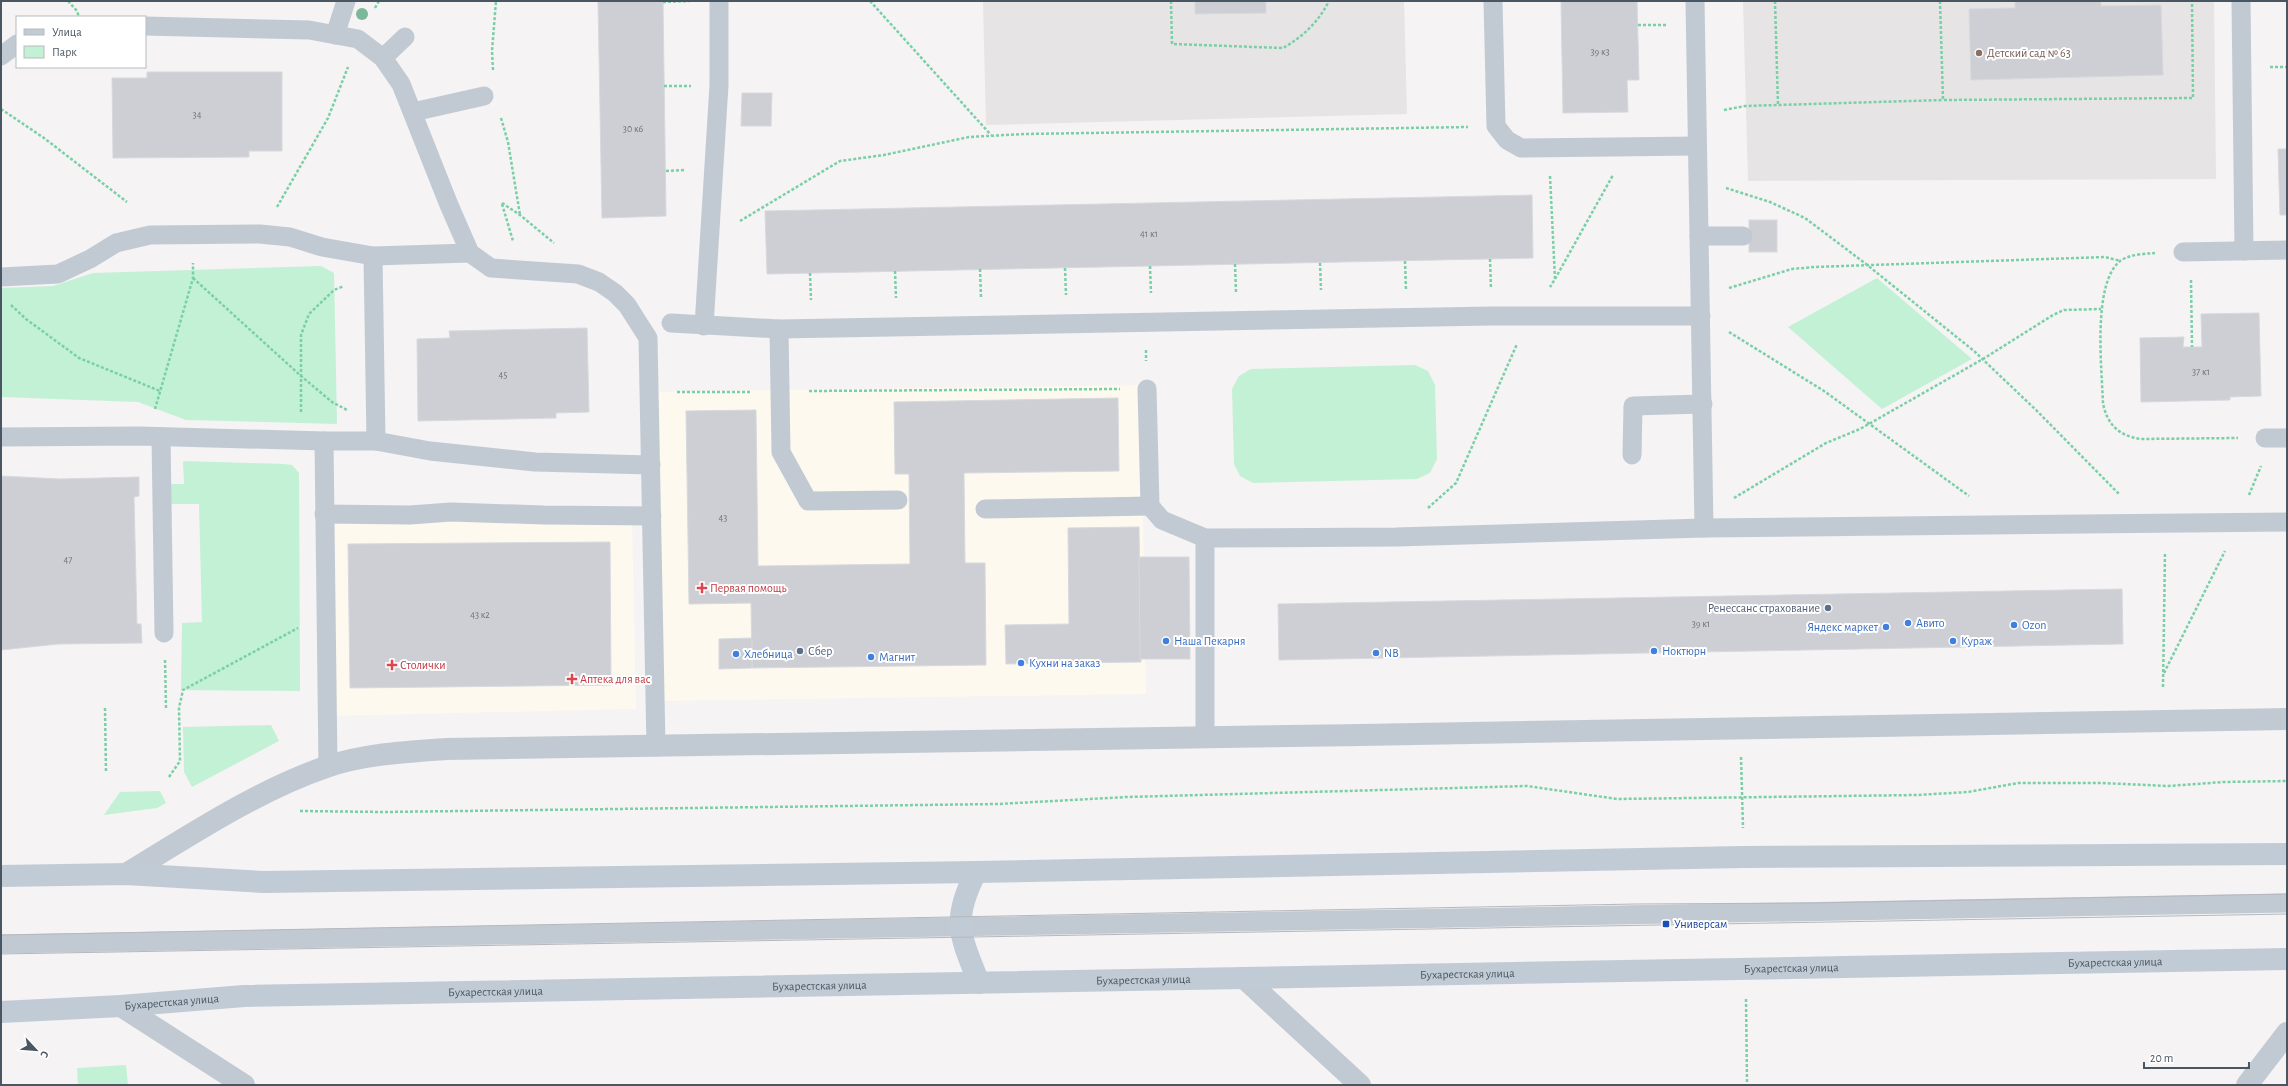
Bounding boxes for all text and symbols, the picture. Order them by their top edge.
legend [16,16,146,68]
text: Улица [52,26,82,38]
text: Парк [52,46,77,58]
house number: 39 к3 [1590,47,1610,57]
place label: Детский сад № 63 [1987,47,2071,59]
marker: Детский сад № 63 [1974,48,1984,58]
house number: 34 [193,110,202,120]
house number: 30 к6 [623,124,643,134]
house number: 41 к1 [1140,229,1158,239]
house number: 37 к1 [2192,367,2210,377]
house number: 45 [499,370,508,380]
house number: 43 [719,513,727,523]
house number: 47 [64,555,72,565]
place label: Первая помощь [710,582,787,594]
marker: Первая помощь [697,583,707,593]
place label: Ренессанс страхование [1708,602,1820,614]
marker: Ренессанс страхование [1823,603,1833,613]
house number: 43 к2 [470,610,490,620]
place label: Авито [1916,617,1945,629]
marker: Авито [1903,618,1913,628]
house number: 39 к1 [1692,619,1710,629]
place label: Ozon [2022,619,2046,631]
marker: Ozon [2009,620,2019,630]
place label: Яндекс маркет [1807,621,1879,633]
marker: Яндекс маркет [1881,622,1891,632]
place label: Наша Пекарня [1174,635,1245,647]
place label: Кураж [1961,635,1992,648]
marker: Наша Пекарня [1161,636,1171,646]
marker: Кураж [1948,636,1958,646]
place label: Сбер [808,645,832,657]
place label: Ноктюрн [1662,645,1706,657]
marker: Сбер [795,646,805,656]
marker: Ноктюрн [1649,646,1659,656]
place label: NB [1384,647,1399,659]
place label: Хлебница [744,648,793,660]
marker: NB [1371,648,1381,658]
marker: Хлебница [731,649,741,659]
place label: Магнит [879,651,916,663]
marker: Магнит [866,652,876,662]
place label: Кухни на заказ [1029,657,1101,670]
marker: Кухни на заказ [1016,658,1026,668]
place label: Столички [400,659,446,671]
marker: Столички [387,660,397,670]
place label: Аптека для вас [580,673,651,685]
marker: Аптека для вас [567,674,577,684]
place label: Универсам [1674,918,1727,930]
marker: Универсам [1661,919,1671,929]
street label: Бухарестская улица [2068,955,2163,970]
street label: Бухарестская улица [1744,961,1839,976]
street label: Бухарестская улица [1420,967,1515,982]
street label: Бухарестская улица [1096,973,1191,987]
street label: Бухарестская улица [772,979,867,993]
street label: Бухарестская улица [448,985,543,999]
street label: Бухарестская улица [124,992,220,1012]
north arrow [16,1030,56,1070]
scale bar [2144,1044,2249,1070]
text: С [38,1049,51,1059]
text: 20 m [2150,1052,2173,1064]

